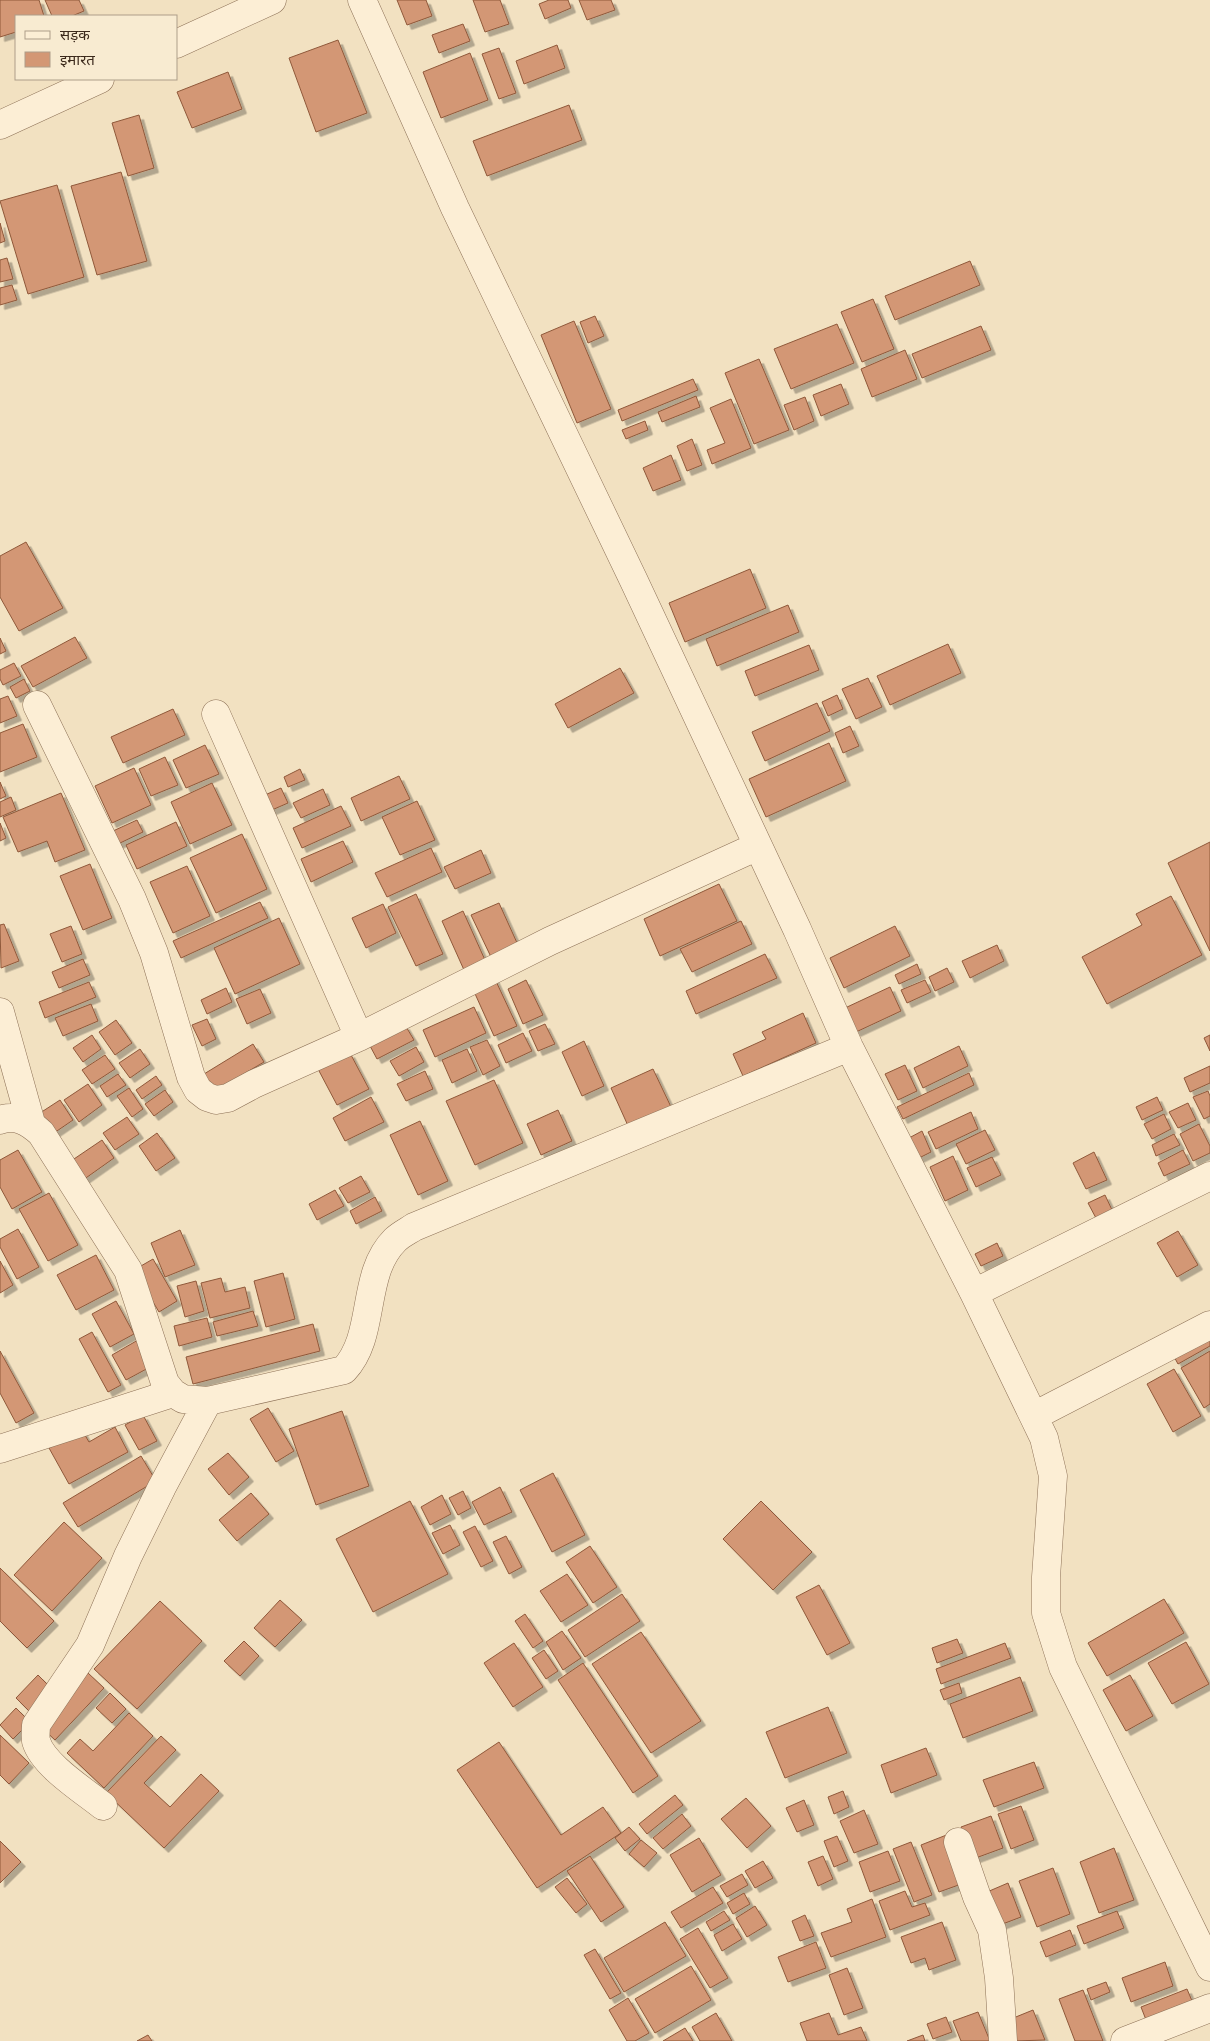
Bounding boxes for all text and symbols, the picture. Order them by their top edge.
legend [15,15,178,80]
text: सड़क [60,22,90,45]
text: इमारत [60,47,95,70]

